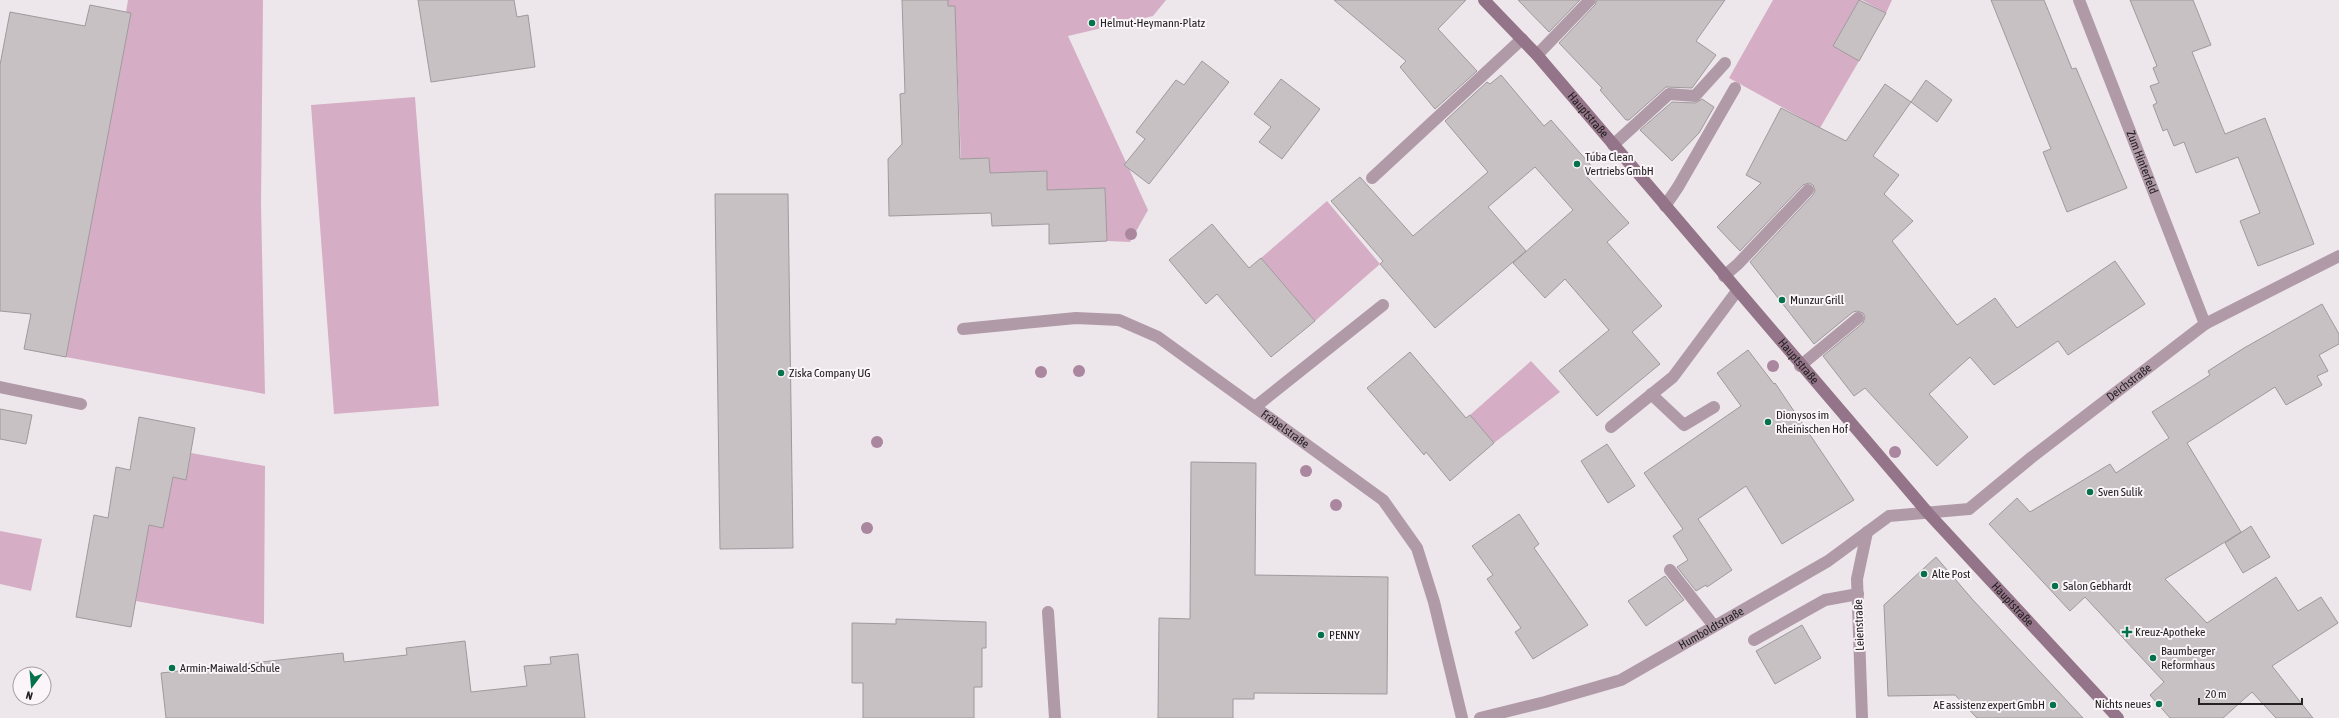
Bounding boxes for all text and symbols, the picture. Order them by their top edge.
place label: Helmut-Heymann-Platz [1100,16,1206,30]
marker: Helmut-Heymann-Platz [1087,18,1097,28]
street label: Hauptstraße [1565,89,1611,140]
street label: Zum Hinterfeld [2123,128,2161,196]
place label: Tuba Clean Vertriebs GmbH [1585,150,1654,178]
marker: Tuba Clean Vertriebs GmbH [1572,159,1582,169]
place label: Munzur Grill [1790,293,1845,307]
marker: Munzur Grill [1777,295,1787,305]
street label: Hauptstraße [1775,336,1822,387]
street label: Deichstraße [2104,361,2154,404]
place label: Ziska Company UG [789,366,871,380]
marker: Ziska Company UG [776,368,786,378]
street label: Fröbelstraße [1258,407,1312,451]
place label: Dionysos im Rheinischen Hof [1776,408,1849,436]
marker: Dionysos im Rheinischen Hof [1763,417,1773,427]
place label: Sven Sulik [2098,485,2143,499]
marker: Sven Sulik [2085,487,2095,497]
place label: Alte Post [1932,567,1971,581]
marker: Alte Post [1919,569,1929,579]
street label: Hauptstraße [1989,579,2036,629]
place label: Salon Gebhardt [2063,579,2132,593]
marker: Salon Gebhardt [2050,581,2060,591]
street label: Leienstraße [1851,599,1867,651]
street label: Humboldtstraße [1676,604,1746,652]
place label: Kreuz-Apotheke [2135,625,2205,639]
marker: Kreuz-Apotheke [2122,627,2132,637]
place label: PENNY [1329,628,1360,642]
marker: PENNY [1316,630,1326,640]
place label: Baumberger Reformhaus [2161,644,2215,672]
marker: Baumberger Reformhaus [2148,653,2158,663]
place label: Armin-Maiwald-Schule [180,661,280,675]
marker: Armin-Maiwald-Schule [167,663,177,673]
north arrow [12,666,52,706]
scale bar [2199,680,2302,706]
text: 20 m [2205,687,2227,701]
text: N [24,689,34,702]
place label: Nichts neues [2095,697,2151,711]
place label: AE assistenz expert GmbH [1933,698,2045,712]
marker: Nichts neues [2154,699,2164,709]
marker: AE assistenz expert GmbH [2048,700,2058,710]

